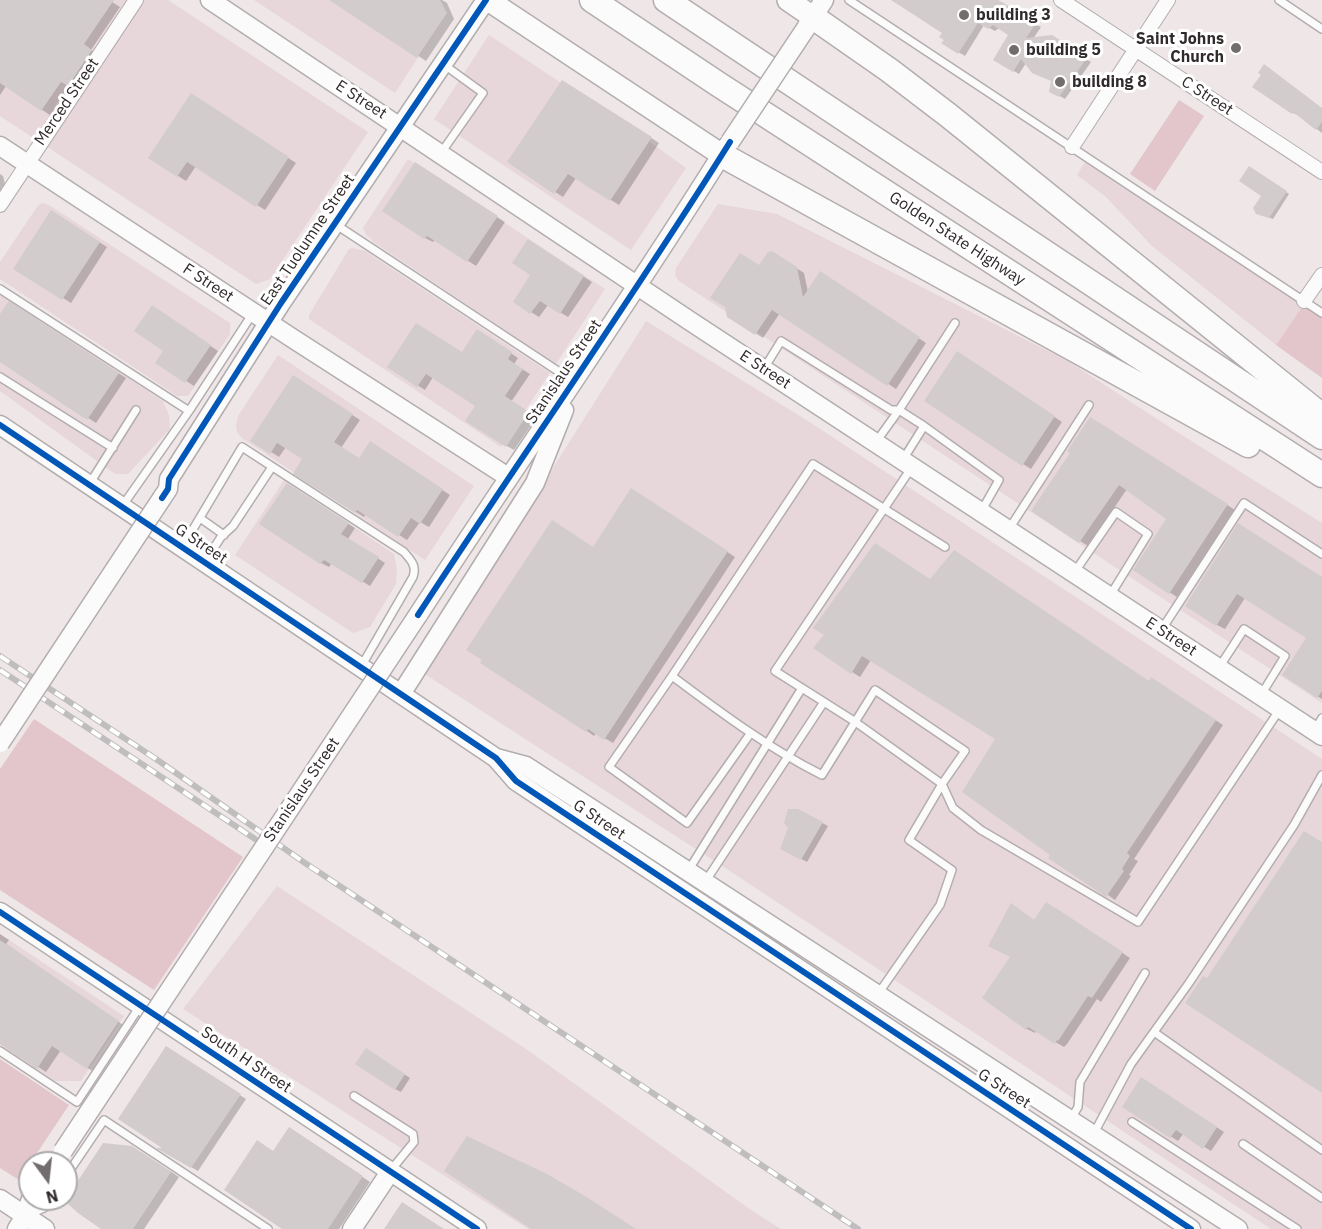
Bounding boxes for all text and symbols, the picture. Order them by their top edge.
place label: building 3 [976,5,1051,25]
marker: building 3 [957,8,971,22]
place label: Saint Johns Church [1136,29,1224,67]
place label: building 5 [1026,40,1101,60]
marker: Saint Johns Church [1229,41,1243,55]
marker: building 5 [1007,43,1021,57]
street label: Merced Street [31,55,103,149]
place label: building 8 [1072,72,1147,92]
street label: C Street [1178,72,1236,120]
marker: building 8 [1053,75,1067,89]
street label: E Street [332,76,390,124]
street label: East Tuolumne Street [257,171,359,309]
street label: Golden State Highway [885,188,1029,290]
street label: F Street [179,260,237,306]
street label: Stanislaus Street [522,316,606,428]
street label: E Street [736,346,794,394]
street label: G Street [171,520,231,568]
street label: E Street [1142,613,1200,661]
street label: Stanislaus Street [260,734,344,846]
street label: G Street [569,796,629,844]
street label: South H Street [197,1023,295,1097]
street label: G Street [974,1065,1034,1113]
north arrow [18,1151,78,1211]
text: N [44,1185,60,1208]

